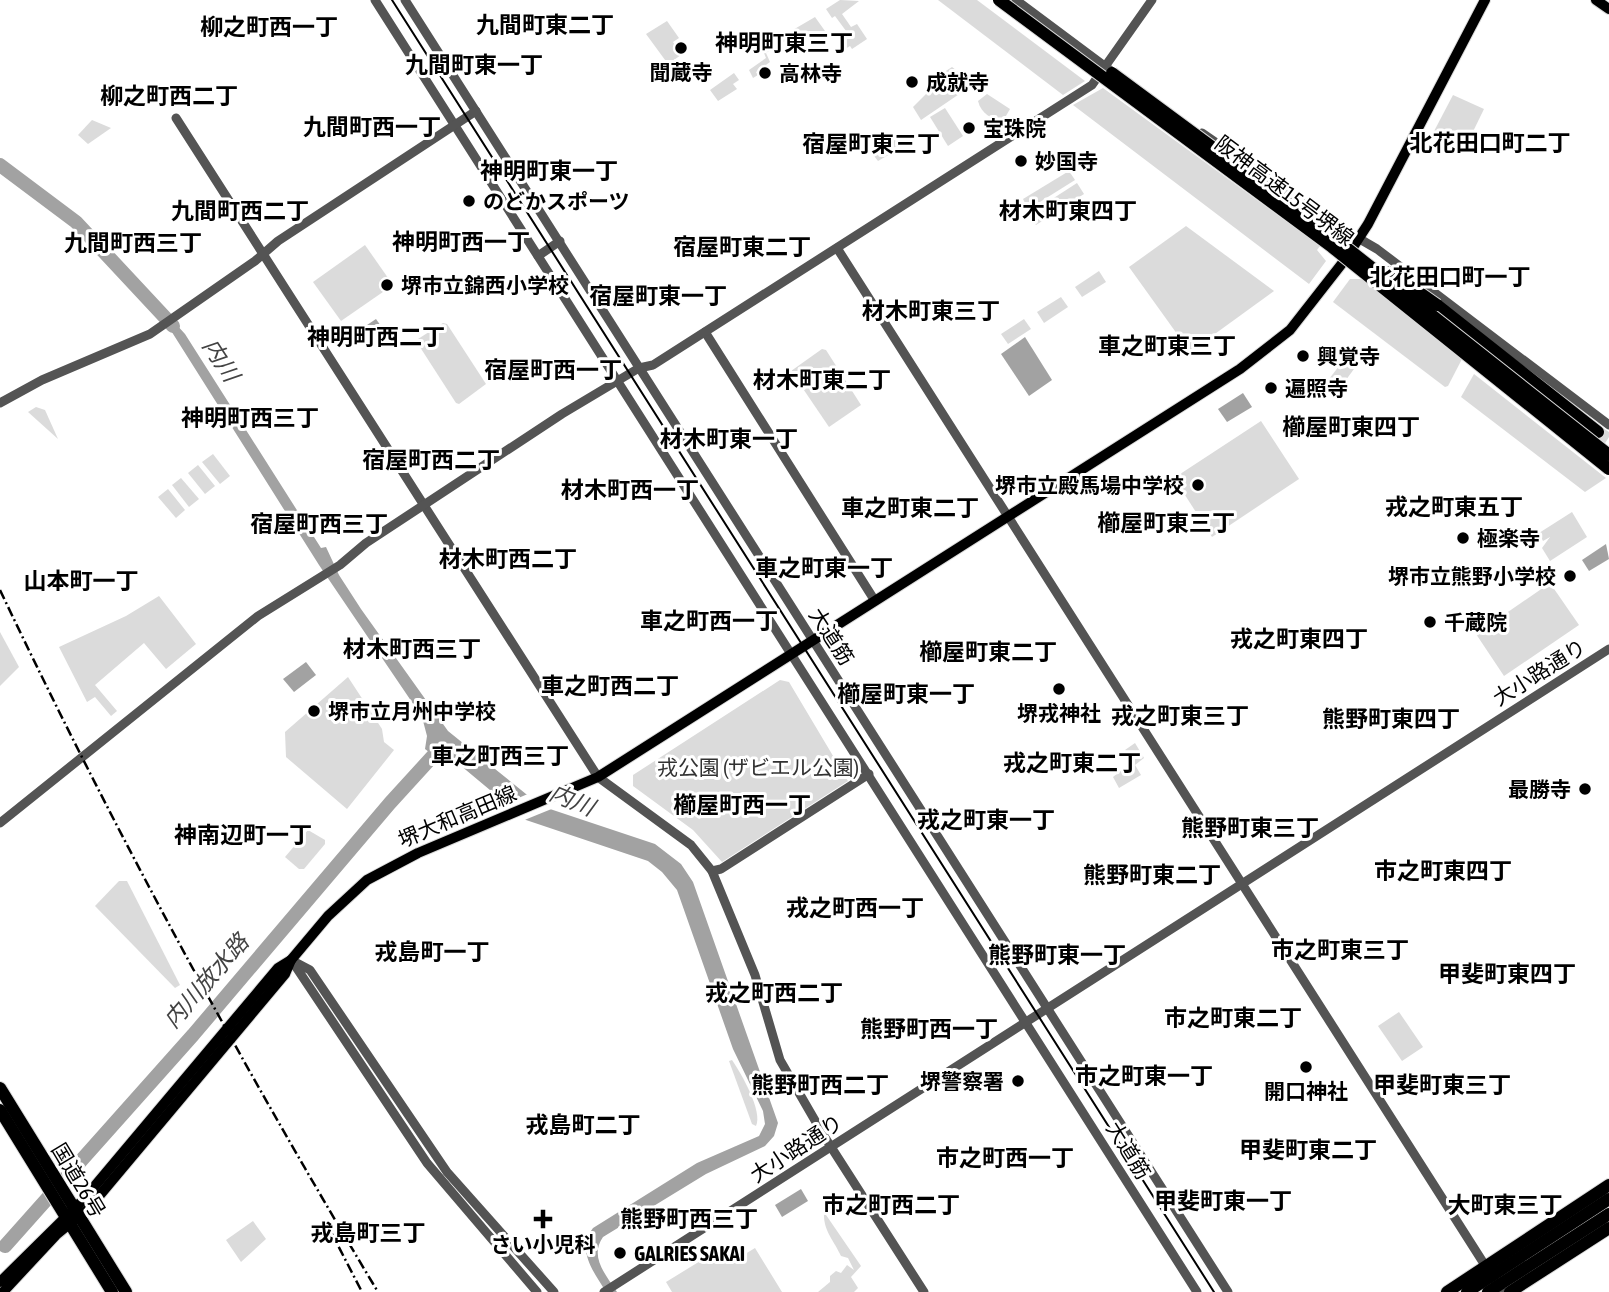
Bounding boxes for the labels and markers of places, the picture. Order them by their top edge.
marker: 聞蔵寺 [673,40,689,56]
place label: 聞蔵寺 [650,60,713,84]
place label: 高林寺 [779,61,842,85]
marker: 高林寺 [757,65,773,81]
place label: 成就寺 [926,70,989,94]
marker: 成就寺 [904,74,920,90]
place label: 宝珠院 [983,116,1046,140]
marker: 宝珠院 [961,120,977,136]
place label: 妙国寺 [1035,149,1098,173]
marker: 妙国寺 [1013,153,1029,169]
place label: のどかスポーツ [483,189,630,213]
marker: のどかスポーツ [461,193,477,209]
place label: 堺市立錦西小学校 [401,273,569,297]
marker: 堺市立錦西小学校 [379,277,395,293]
place label: 興覚寺 [1317,344,1380,368]
marker: 興覚寺 [1295,348,1311,364]
place label: 遍照寺 [1285,376,1348,400]
marker: 遍照寺 [1263,380,1279,396]
place label: 堺市立殿馬場中学校 [995,473,1184,497]
marker: 堺市立殿馬場中学校 [1190,477,1206,493]
place label: 極楽寺 [1477,526,1540,550]
marker: 極楽寺 [1455,530,1471,546]
place label: 堺市立熊野小学校 [1388,564,1556,588]
marker: 堺市立熊野小学校 [1562,568,1578,584]
place label: 千蔵院 [1444,610,1507,634]
marker: 千蔵院 [1422,614,1438,630]
marker: 堺戎神社 [1051,681,1067,697]
place label: 堺市立月州中学校 [328,699,496,723]
place label: 堺戎神社 [1017,701,1101,725]
marker: 堺市立月州中学校 [306,703,322,719]
place label: 最勝寺 [1508,777,1571,801]
marker: 最勝寺 [1577,781,1593,797]
marker: 開口神社 [1298,1059,1314,1075]
place label: 堺警察署 [920,1069,1004,1093]
marker: 堺警察署 [1010,1073,1026,1089]
place label: 開口神社 [1264,1079,1348,1103]
marker: さい小児科 [533,1209,553,1229]
place label: さい小児科 [491,1232,596,1256]
place label: GALRIES SAKAI [634,1241,745,1265]
marker: GALRIES SAKAI [612,1245,628,1261]

